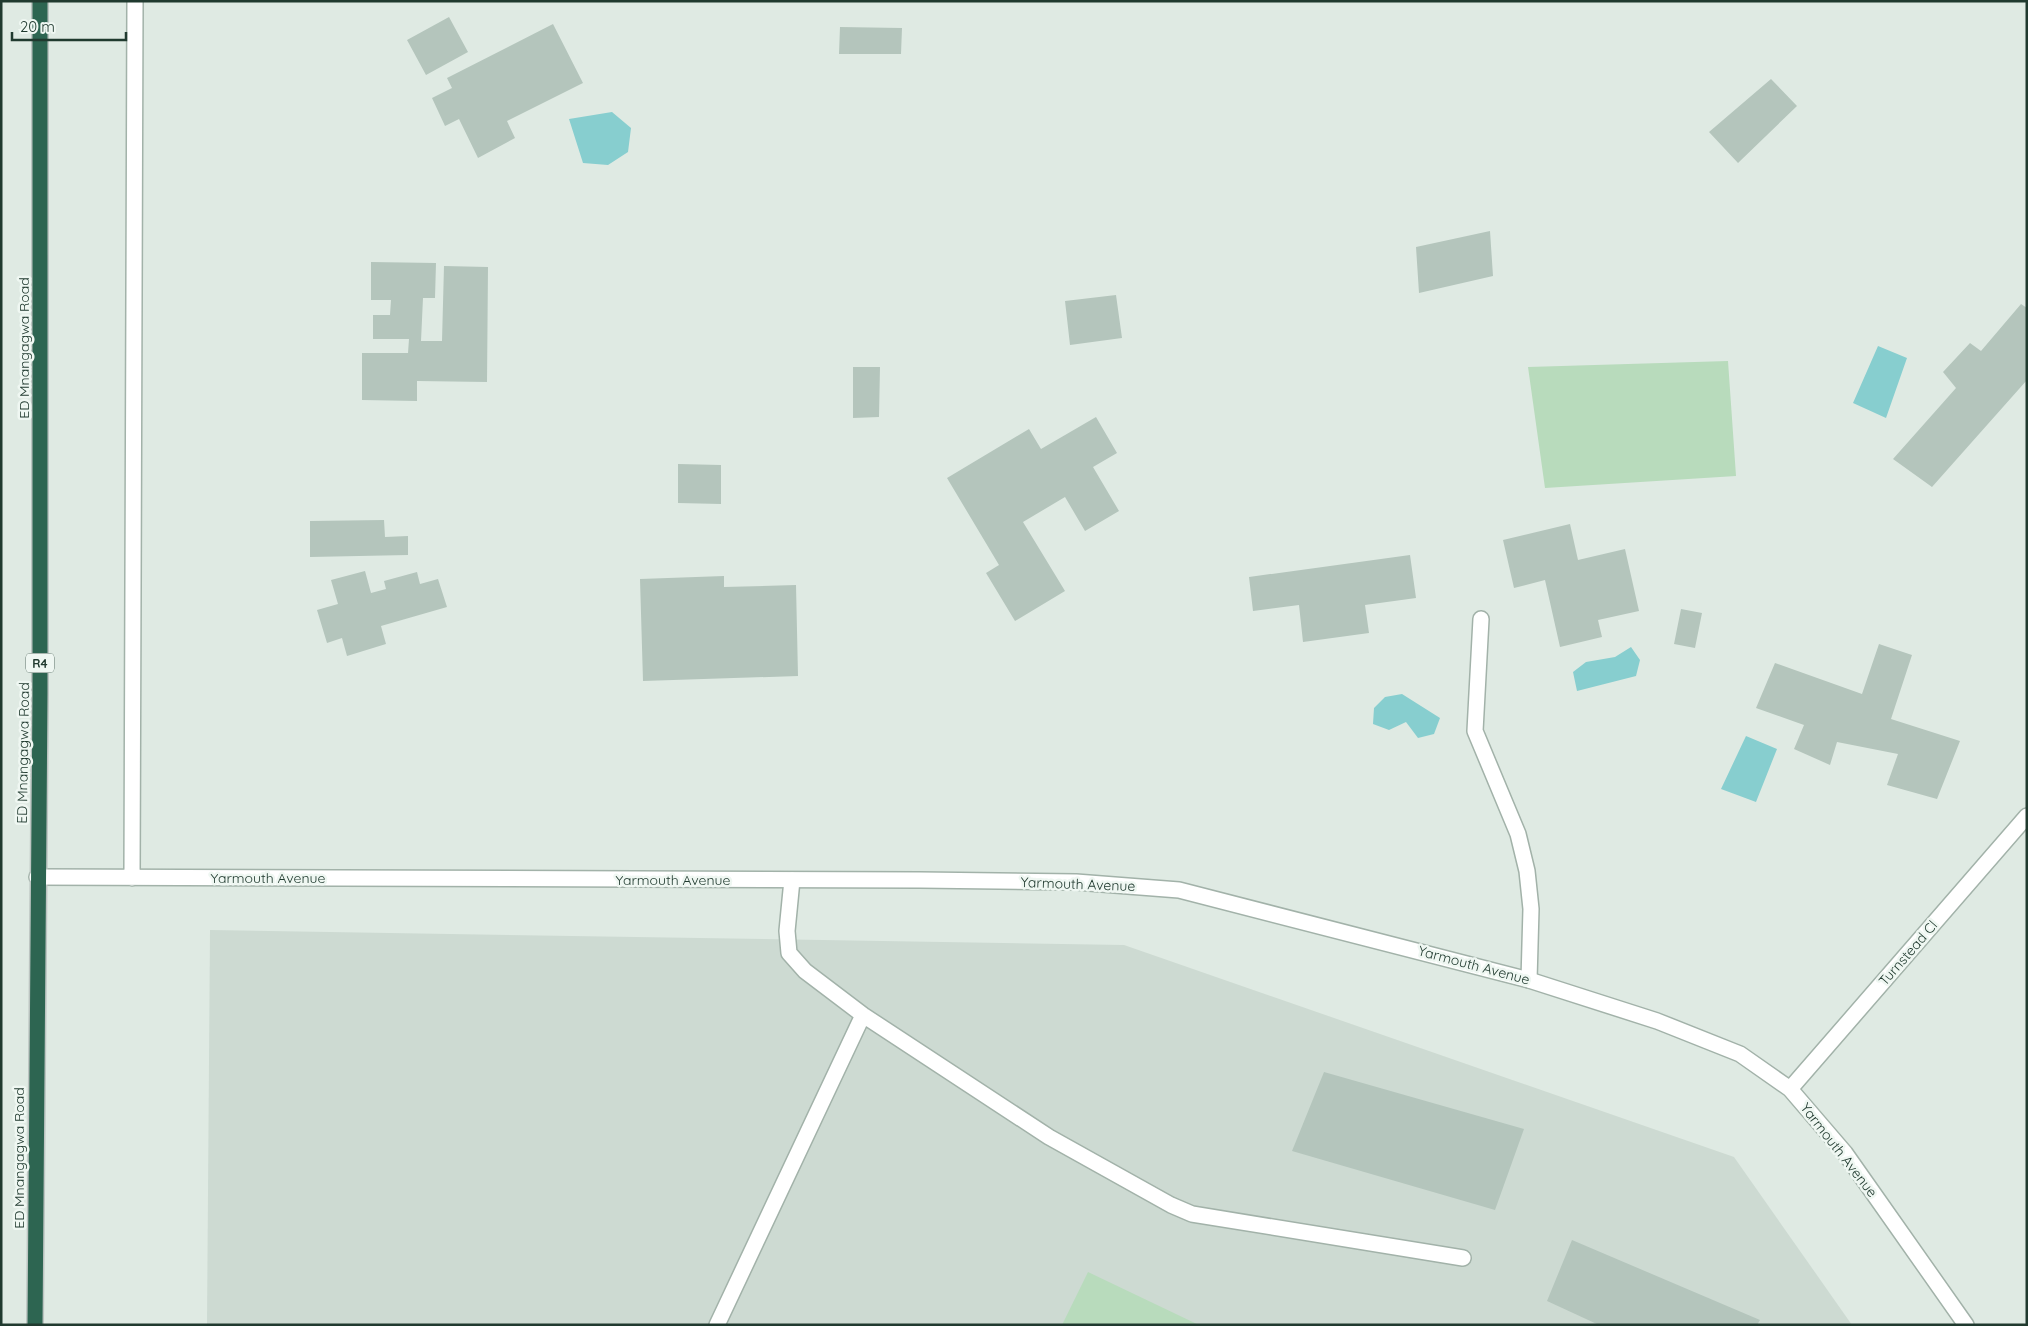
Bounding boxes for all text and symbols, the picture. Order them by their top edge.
scale bar [12,10,126,42]
text: 20 m [20,17,55,36]
street label: ED Mnangagwa Road [15,277,33,419]
road number: R4 [26,654,54,672]
street label: ED Mnangagwa Road [13,682,33,824]
street label: Yarmouth Avenue [211,869,326,887]
street label: Yarmouth Avenue [616,871,731,889]
street label: Yarmouth Avenue [1020,873,1136,895]
street label: Turnstead Cl [1875,917,1941,989]
street label: Yarmouth Avenue [1416,941,1532,989]
street label: ED Mnangagwa Road [10,1087,28,1229]
street label: Yarmouth Avenue [1797,1099,1881,1201]

